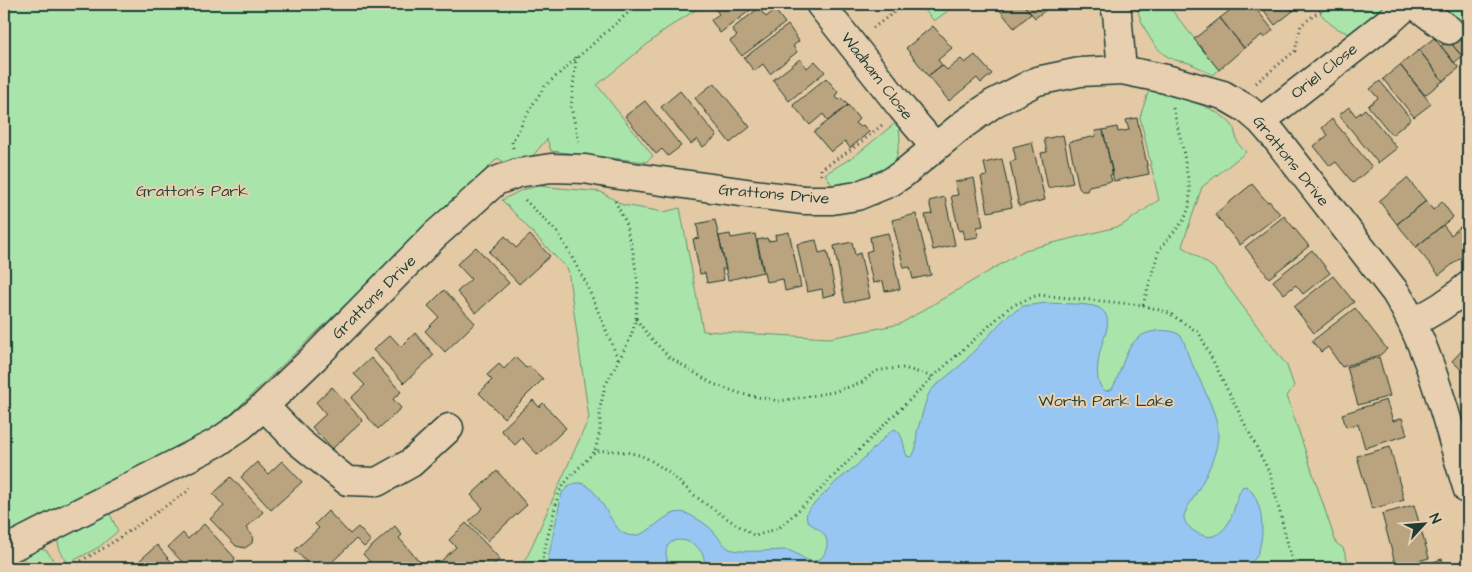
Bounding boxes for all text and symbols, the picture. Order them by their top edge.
street label: Wadham Close [836,28,918,125]
street label: Oriel Close [1286,38,1362,104]
street label: Grattons Drive [1248,111,1335,211]
street label: Grattons Drive [718,178,831,210]
park label: Gratton's Park [136,180,248,202]
street label: Grattons Drive [327,250,421,344]
park label: Worth Park Lake [1039,390,1174,412]
north arrow [1400,500,1450,550]
text: N [1424,510,1446,527]

